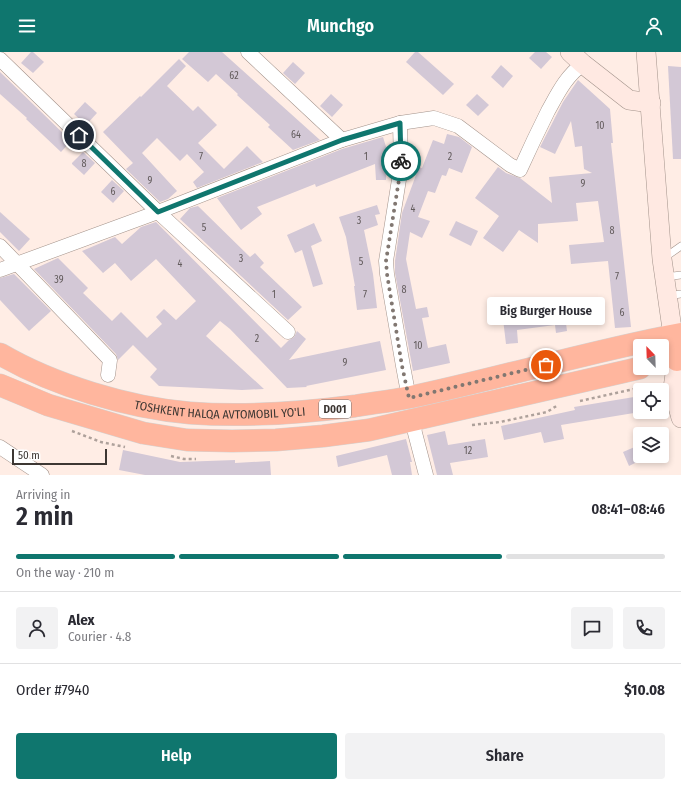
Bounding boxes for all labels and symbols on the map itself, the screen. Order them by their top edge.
house number: 62 [229,70,239,82]
pin [62,118,96,152]
house number: 10 [595,120,605,132]
house number: 64 [291,129,301,141]
courier [381,141,421,181]
house number: 7 [199,151,203,163]
house number: 1 [364,151,368,163]
house number: 2 [448,151,453,163]
house number: 8 [82,158,87,170]
house number: 9 [148,175,153,187]
house number: 9 [581,178,586,190]
house number: 6 [111,186,116,198]
house number: 4 [411,203,416,215]
house number: 3 [357,215,362,227]
house number: 5 [202,222,207,234]
house number: 8 [610,225,615,237]
house number: 3 [239,253,244,265]
house number: 5 [359,256,364,268]
house number: 4 [178,258,183,270]
house number: 7 [615,271,619,283]
house number: 39 [54,274,64,286]
house number: 8 [402,284,407,296]
house number: 1 [272,289,276,301]
house number: 7 [363,289,367,301]
callout: Big Burger House [487,297,605,325]
house number: 6 [620,307,625,319]
house number: 2 [255,333,260,345]
north arrow [633,339,669,375]
house number: 10 [413,340,423,352]
pin [529,348,563,382]
house number: 9 [343,357,348,369]
street label: TOSHKENT HALQA AVTOMOBIL YO'LI [133,398,306,422]
road number: D001 [319,400,351,418]
house number: 12 [464,445,473,457]
scale bar [12,447,107,466]

